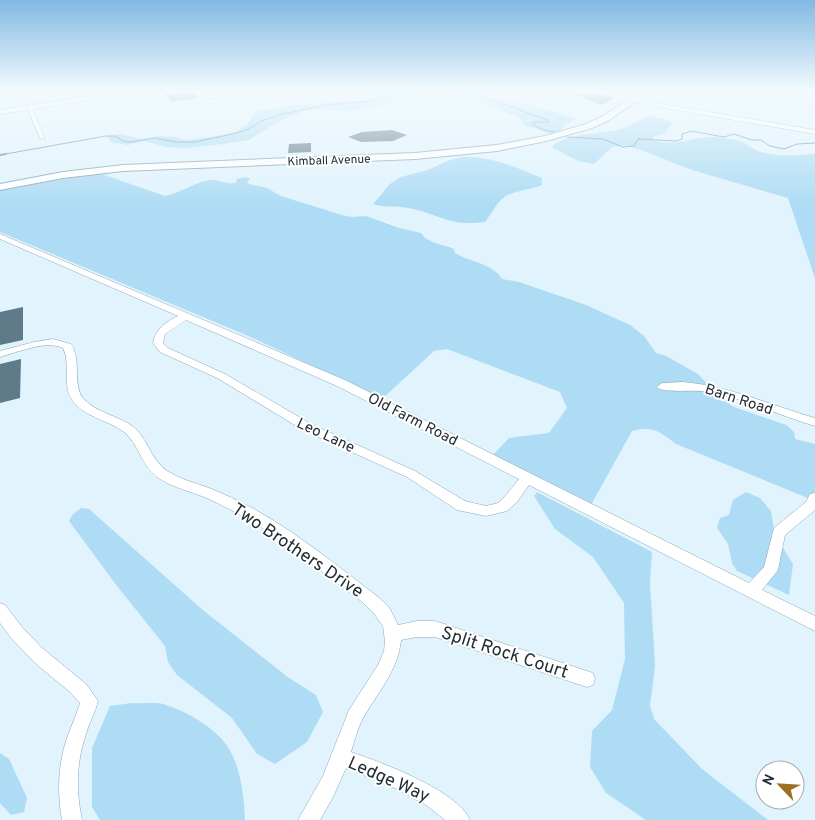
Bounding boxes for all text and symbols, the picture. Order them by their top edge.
street label: Kimball Avenue [287,152,371,170]
street label: Barn Road [702,380,775,420]
street label: Old Farm Road [364,389,461,451]
street label: Leo Lane [293,415,357,458]
street label: Two Brothers Drive [227,499,367,604]
street label: Split Rock Court [438,622,571,685]
street label: Ledge Way [344,752,433,809]
north arrow [755,760,805,810]
text: N [760,772,779,788]

